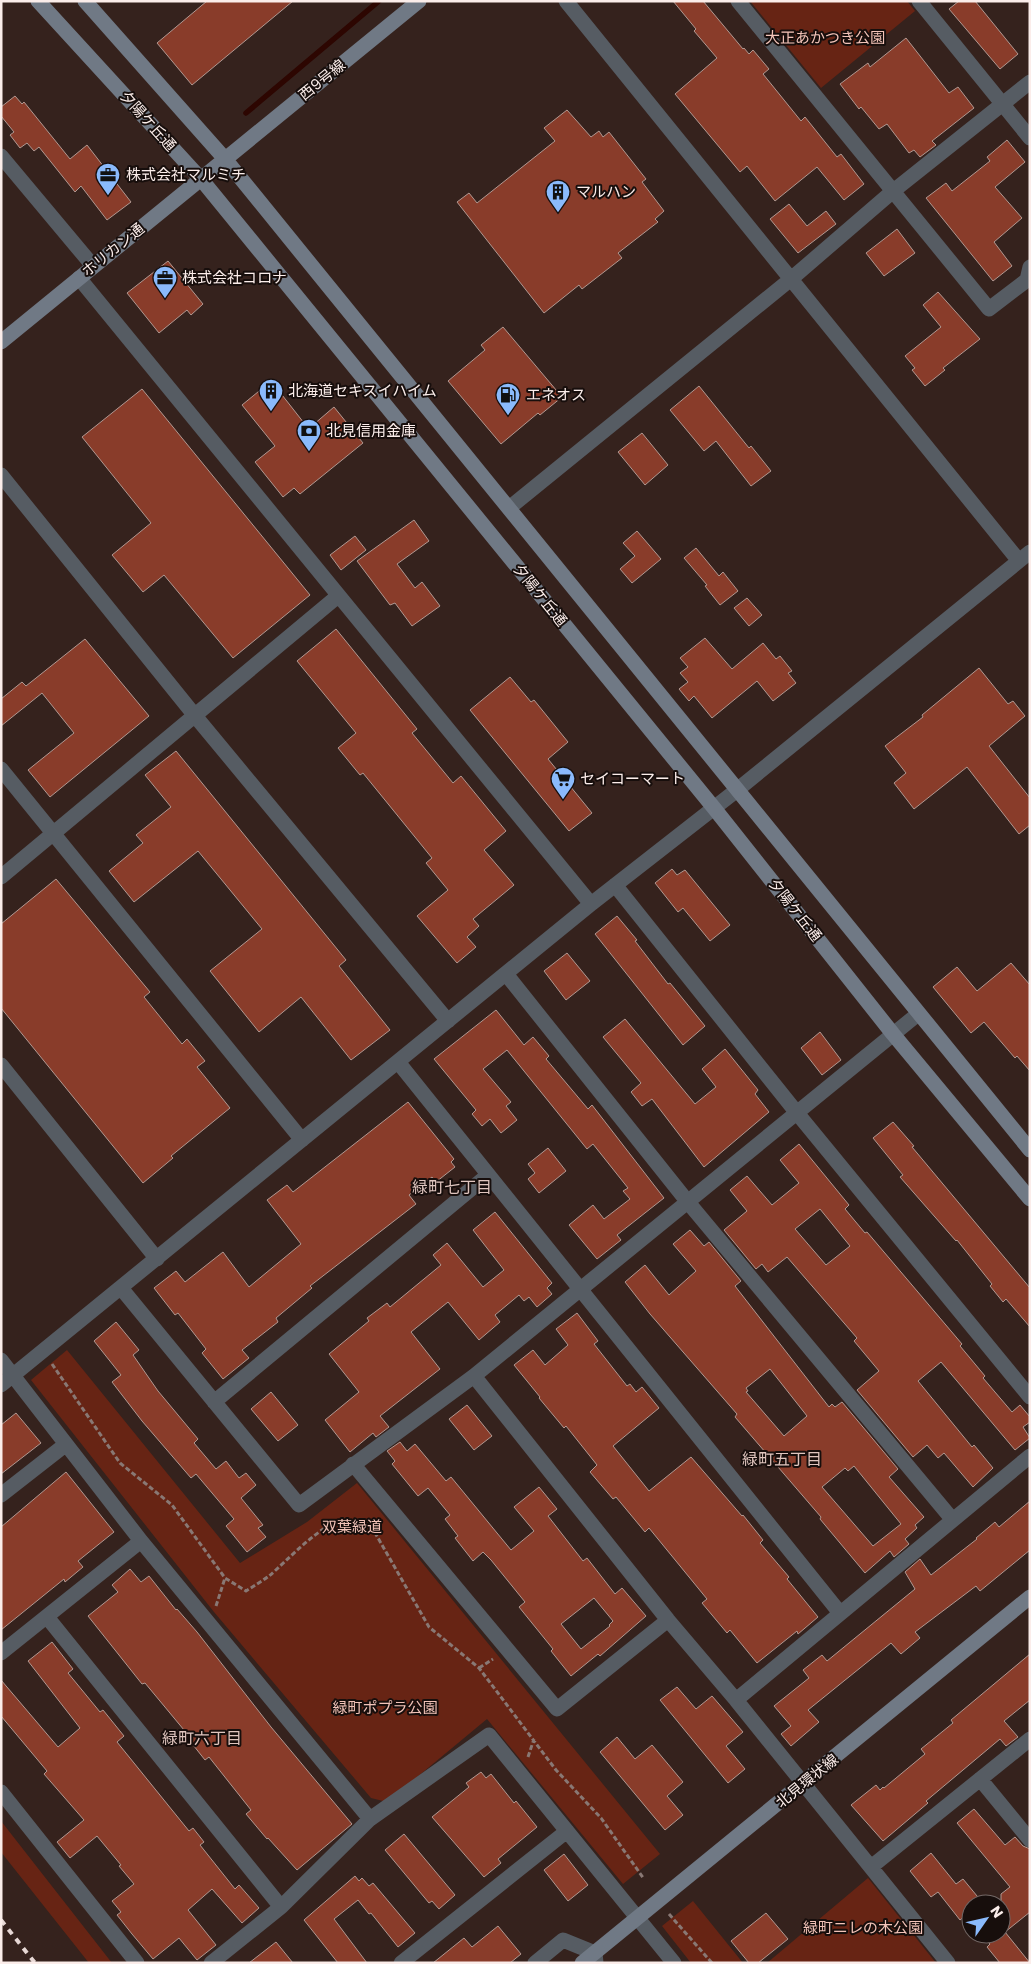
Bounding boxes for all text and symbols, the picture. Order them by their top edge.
park label: 大正あかつき公園 [765,27,885,48]
street label: 西9号線 [294,54,349,105]
street label: 夕陽ケ丘通 [115,86,181,156]
office icon: 株式会社マルミチ [95,162,121,196]
place label: 株式会社マルミチ [126,164,246,185]
building icon: マルハン [545,179,571,213]
place label: マルハン [576,181,636,202]
street label: ホリカン通 [77,218,148,281]
office icon: 株式会社コロナ [152,265,178,299]
place label: 株式会社コロナ [182,267,287,288]
building icon: 北海道セキスイハイム [258,378,284,412]
place label: 北海道セキスイハイム [288,380,437,401]
fuel station icon: エネオス [495,382,521,416]
place label: エネオス [526,384,586,405]
bank icon: 北見信用金庫 [296,418,322,452]
place label: 北見信用金庫 [326,420,416,441]
street label: 夕陽ケ丘通 [509,559,572,630]
supermarket icon: セイコーマート [550,766,576,800]
place label: セイコーマート [580,768,685,789]
street label: 夕陽ケ丘通 [764,874,827,946]
district label: 緑町七丁目 [412,1176,492,1199]
district label: 緑町五丁目 [742,1448,822,1471]
park label: 双葉緑道 [322,1516,382,1537]
park label: 緑町ポプラ公園 [332,1697,438,1718]
district label: 緑町六丁目 [162,1727,242,1750]
street label: 北見環状線 [771,1749,842,1812]
north arrow [961,1894,1011,1944]
text: N [986,1902,1008,1922]
park label: 緑町ニレの木公園 [803,1917,923,1938]

